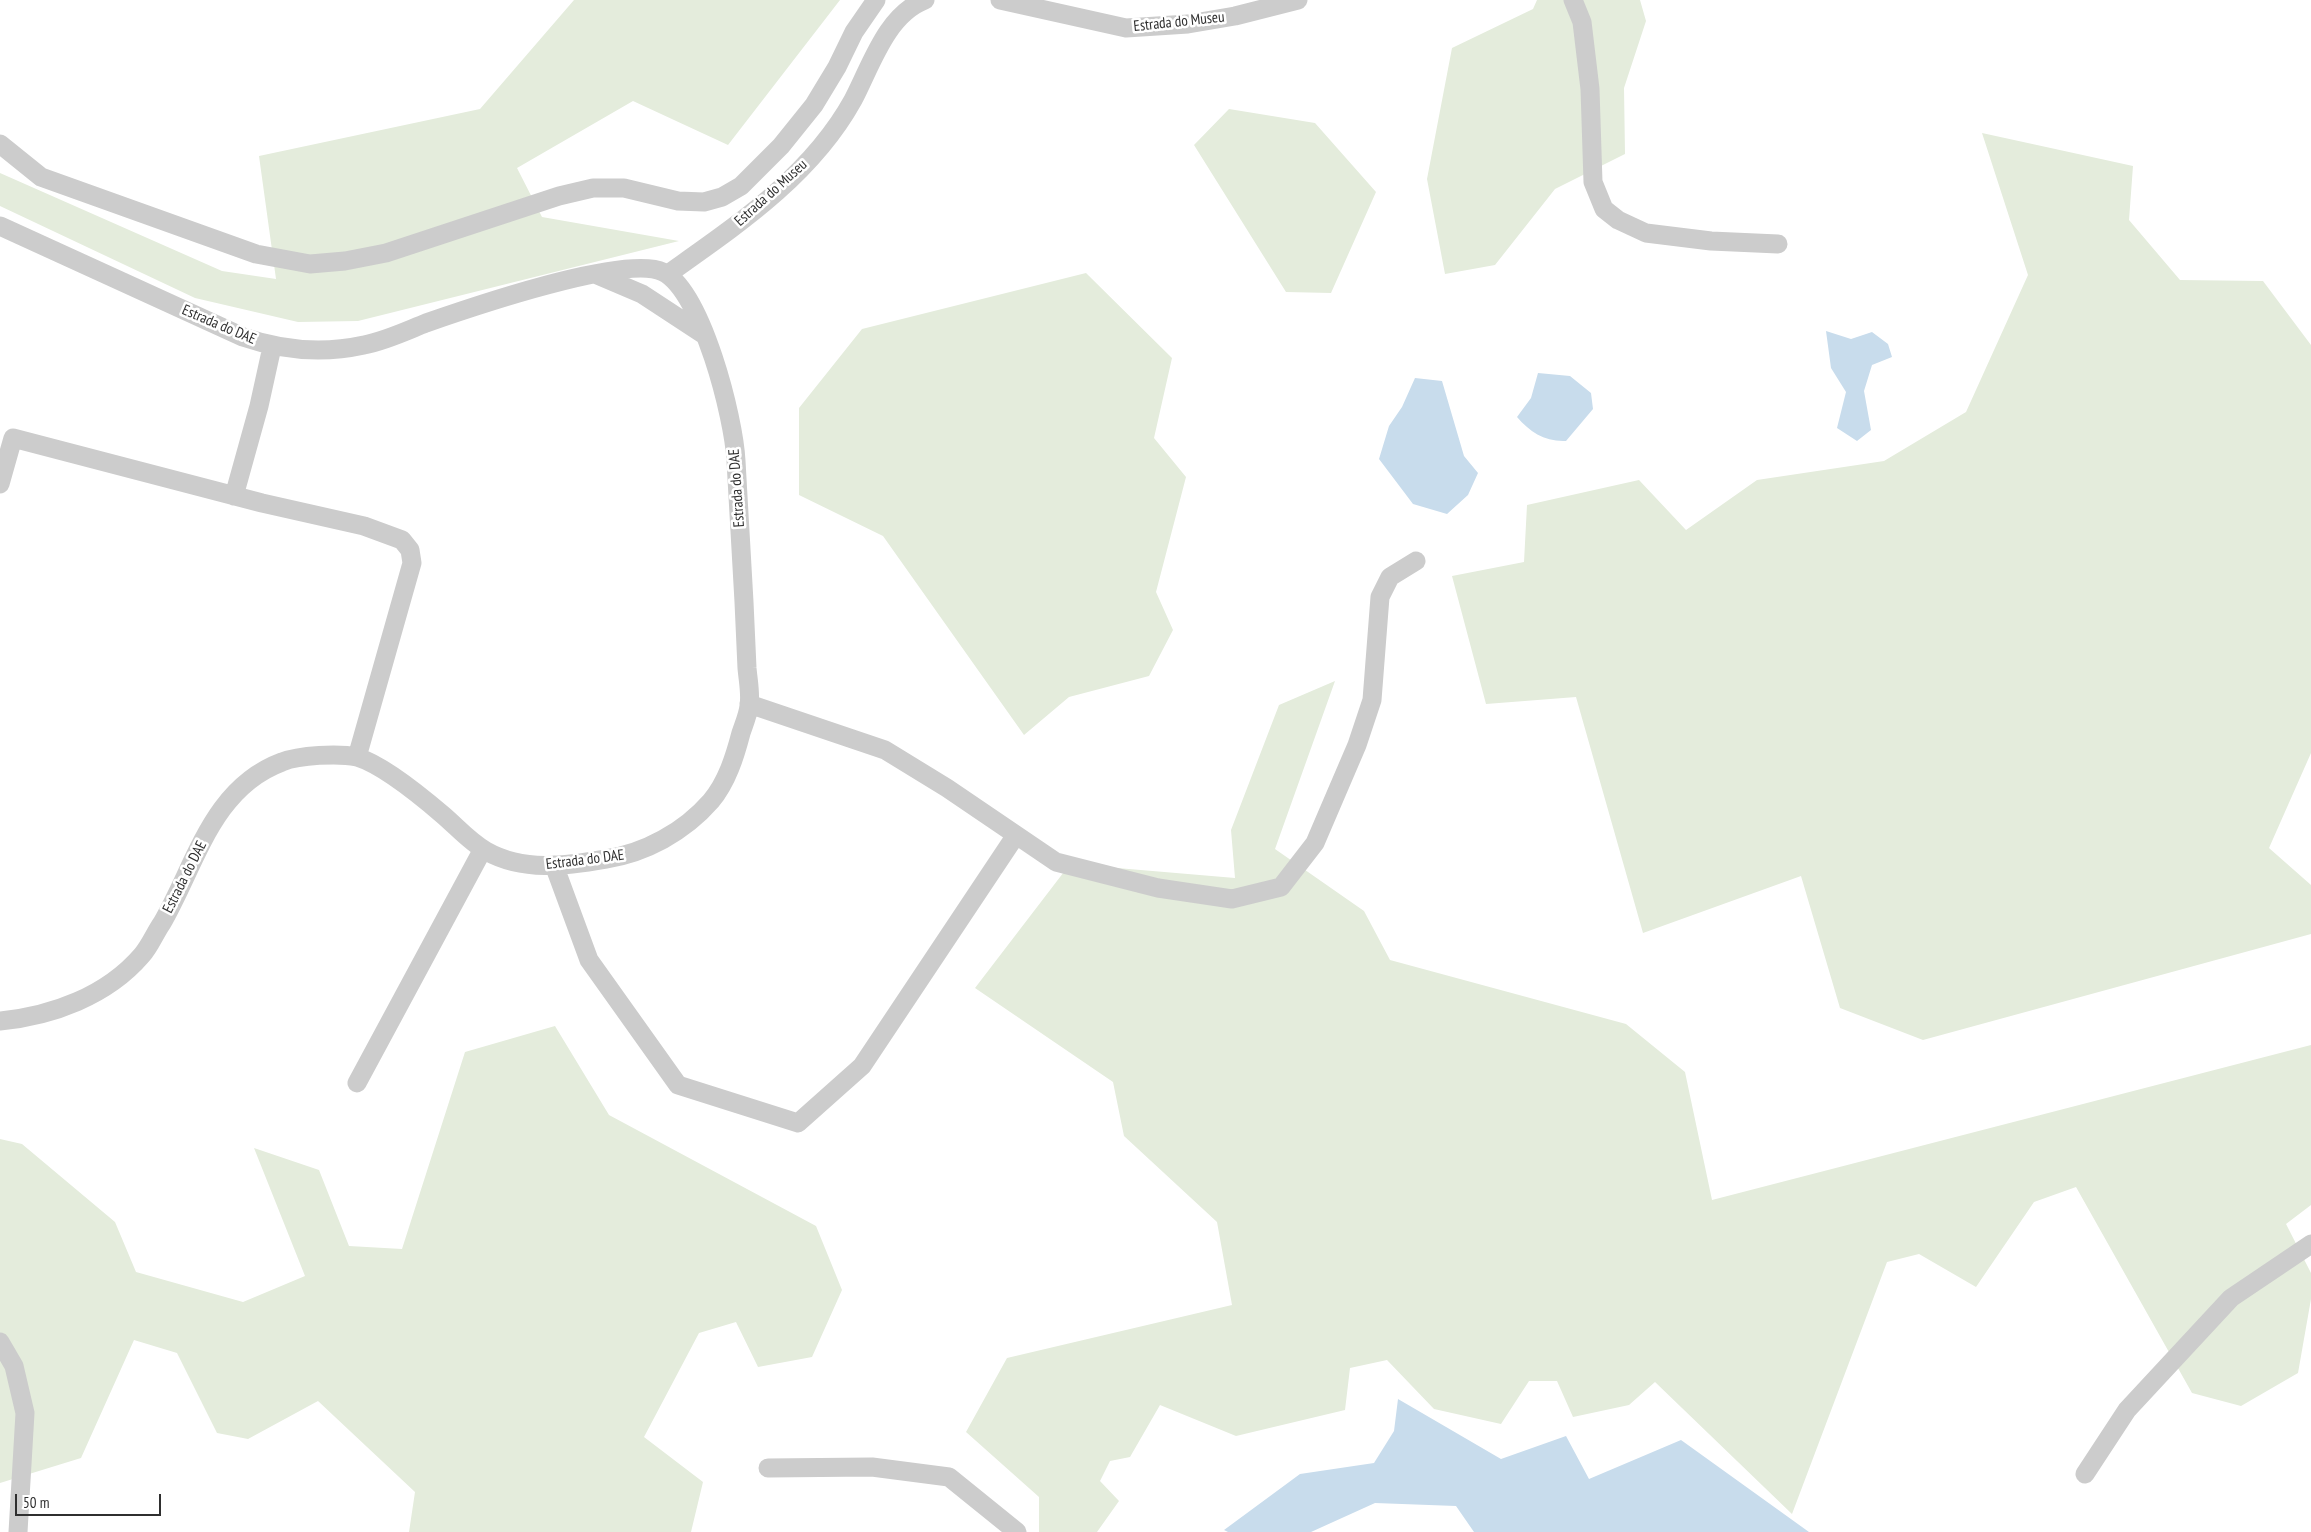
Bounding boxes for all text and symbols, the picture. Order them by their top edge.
street label: Estrada do Museu [1133,8,1225,36]
street label: Estrada do Museu [731,156,811,230]
street label: Estrada do DAE [179,301,259,349]
street label: Estrada do DAE [725,448,749,528]
street label: Estrada do DAE [159,838,211,916]
street label: Estrada do DAE [545,846,625,874]
scale bar [18,1484,164,1516]
text: 50 m [23,1493,49,1512]

